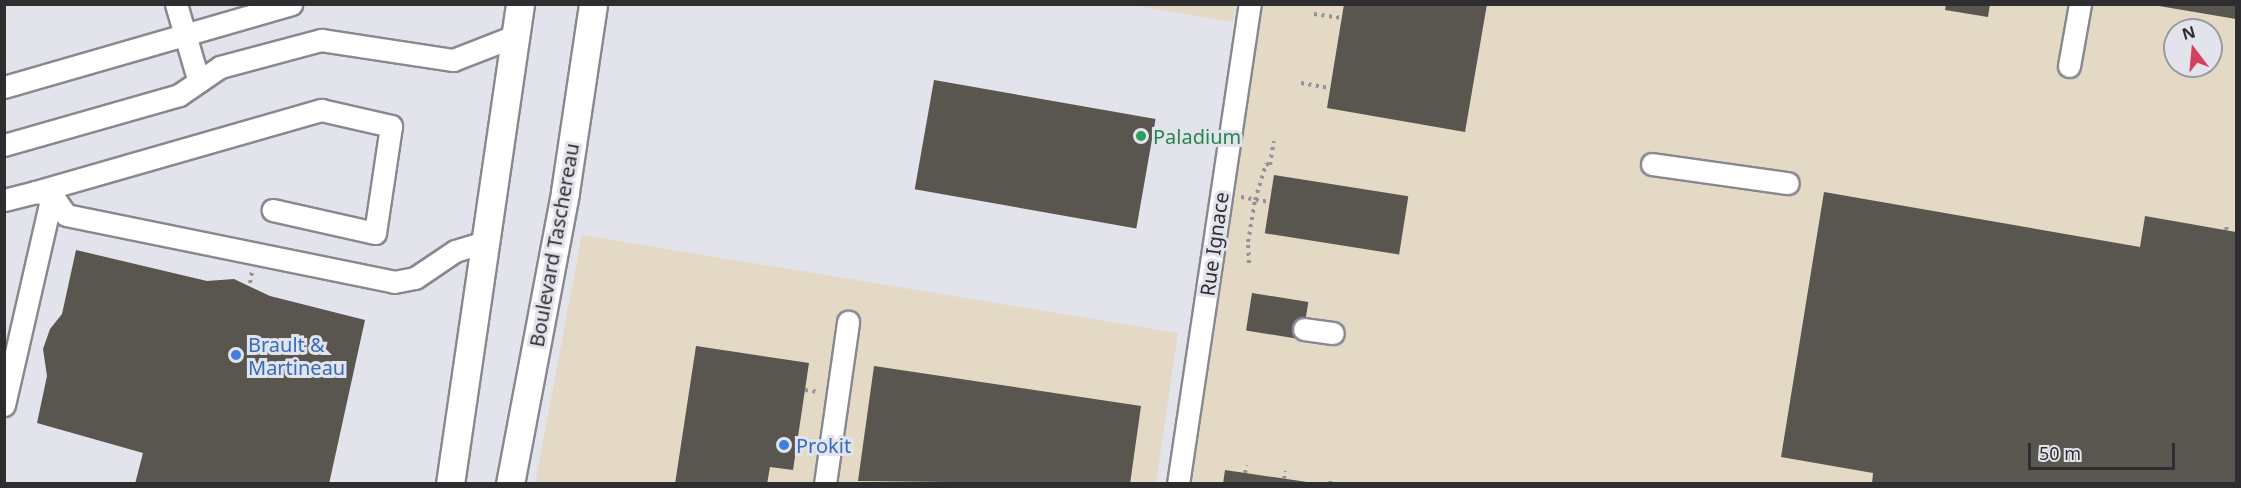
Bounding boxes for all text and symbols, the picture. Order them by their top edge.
north arrow [2163,18,2223,78]
text: N [2179,20,2198,45]
place label: Paladium [1153,124,1241,148]
marker: Paladium [1134,129,1148,143]
street label: Boulevard Taschereau [524,141,584,349]
street label: Rue Ignace [1195,190,1233,298]
place label: Brault & Martineau [248,332,345,379]
marker: Brault & Martineau [229,348,243,362]
scale bar [2031,431,2178,469]
place label: Prokit [796,433,851,457]
marker: Prokit [777,438,791,452]
text: 50 m [2039,441,2081,465]

